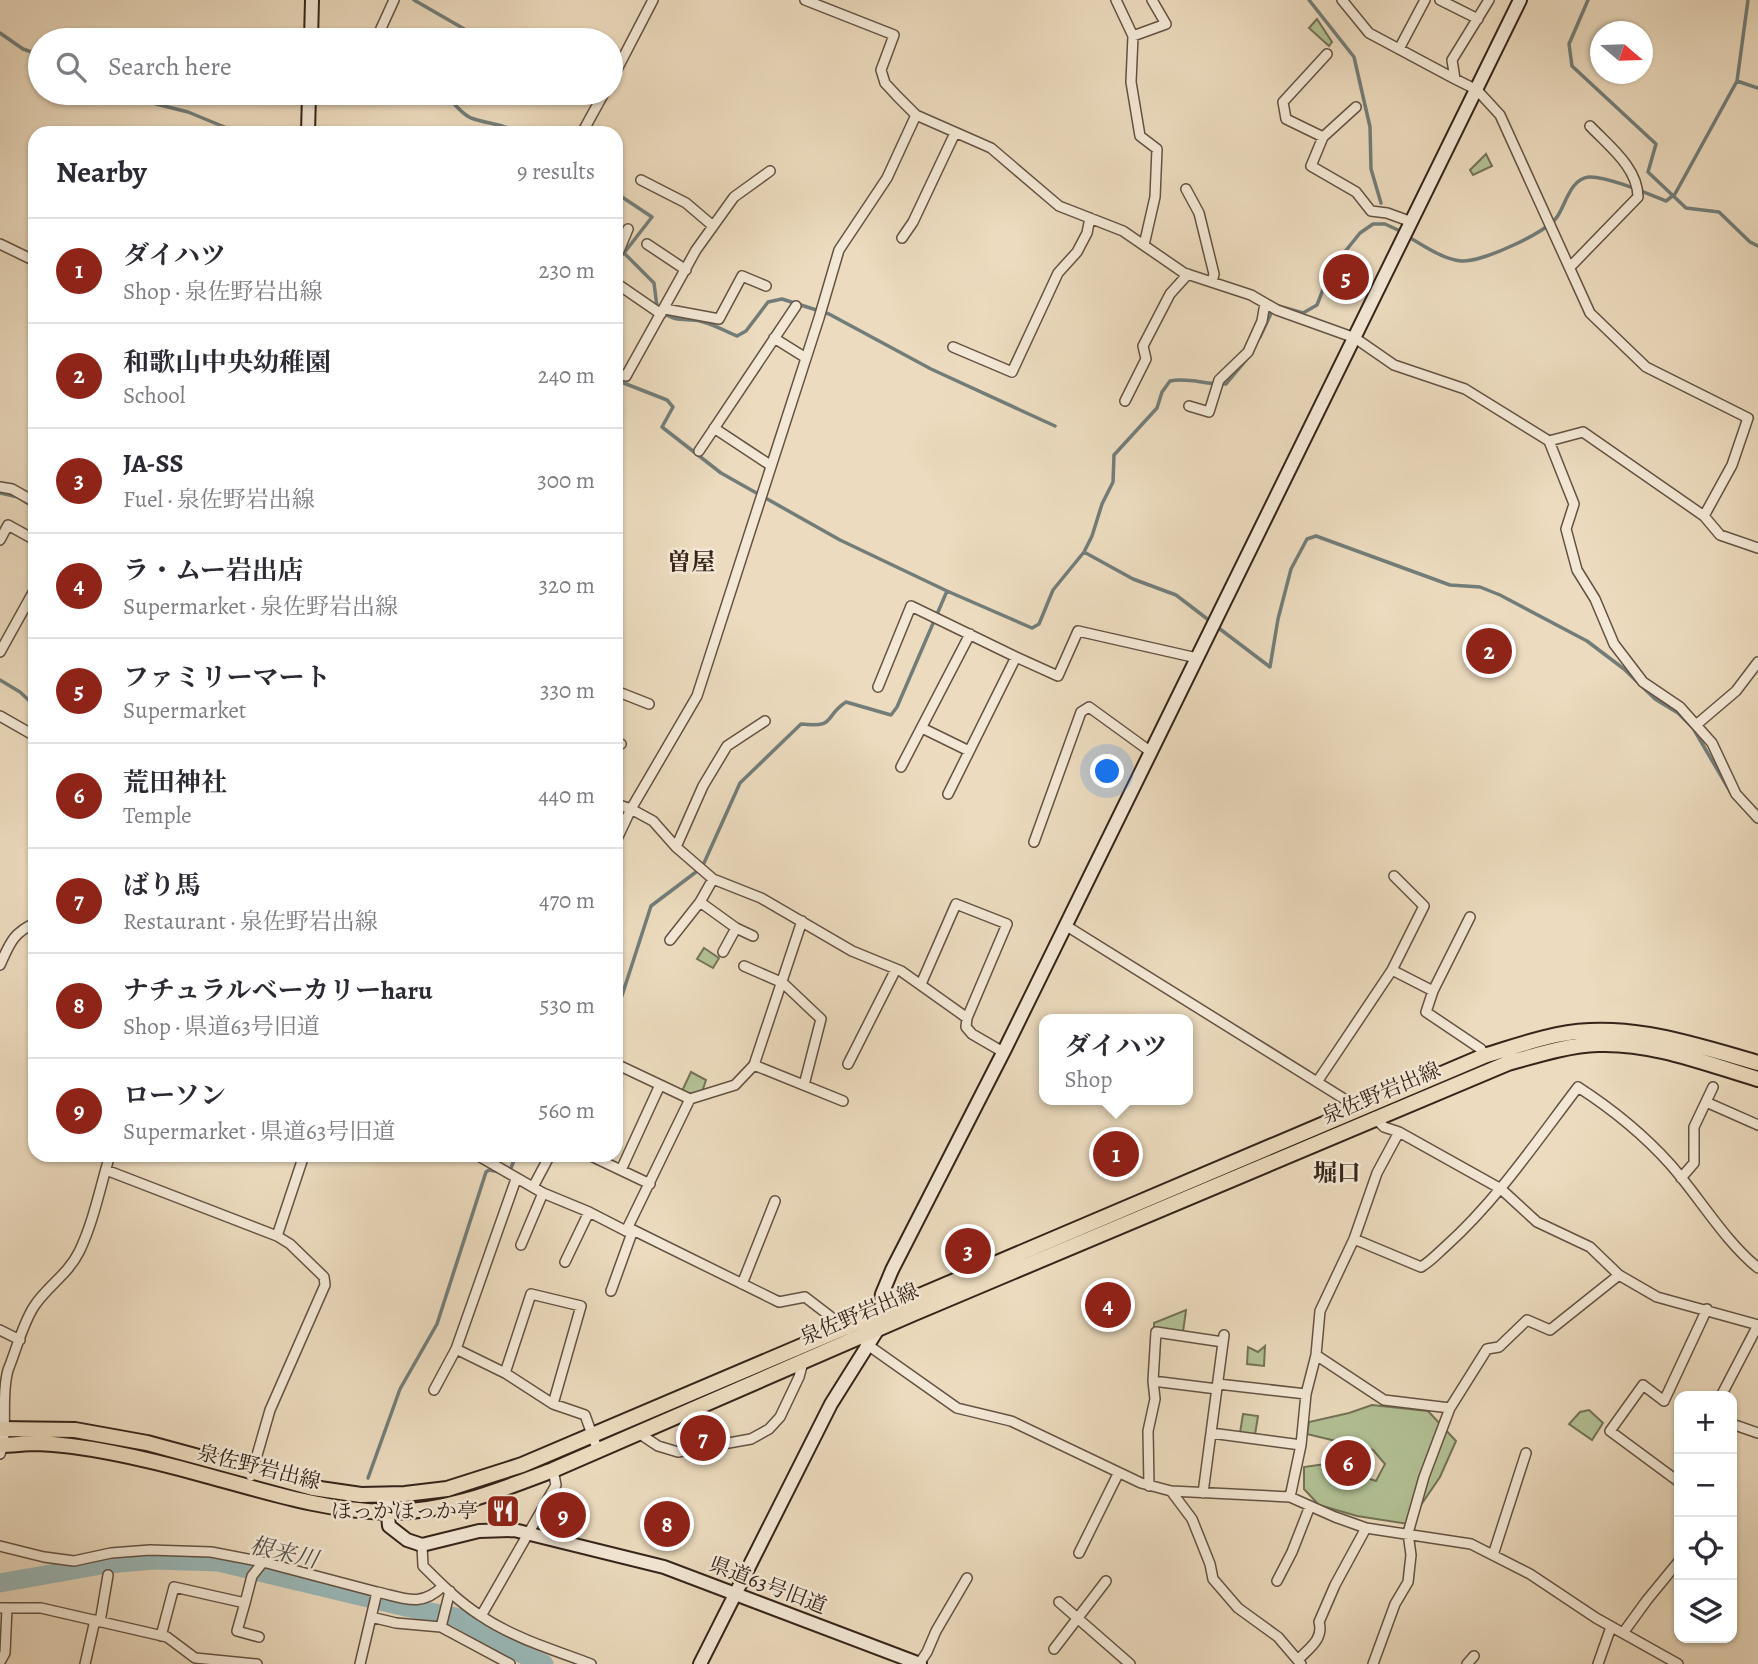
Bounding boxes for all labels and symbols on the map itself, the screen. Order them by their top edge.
north arrow [1590,21,1653,84]
pin: 5 [1323,251,1369,303]
district label: 曽屋 [667,546,715,578]
pin: 2 [1466,625,1512,677]
your location [1090,754,1124,788]
street label: 泉佐野岩出線 [1318,1055,1444,1131]
pin: 1 [1093,1128,1139,1180]
district label: 堀口 [1313,1157,1361,1189]
pin: 3 [945,1225,991,1277]
street label: 泉佐野岩出線 [796,1276,922,1352]
pin: 4 [1085,1279,1131,1331]
pin: 7 [680,1412,726,1464]
pin: 6 [1325,1437,1371,1489]
street label: 泉佐野岩出線 [194,1438,324,1496]
pin: 9 [540,1489,586,1541]
restaurant icon: ほっかほっか亭 [484,1492,522,1530]
place label: ほっかほっか亭 [331,1497,478,1525]
pin: 8 [644,1498,690,1550]
water label: 根来川 [247,1530,324,1576]
street label: 県道63号旧道 [705,1550,831,1620]

